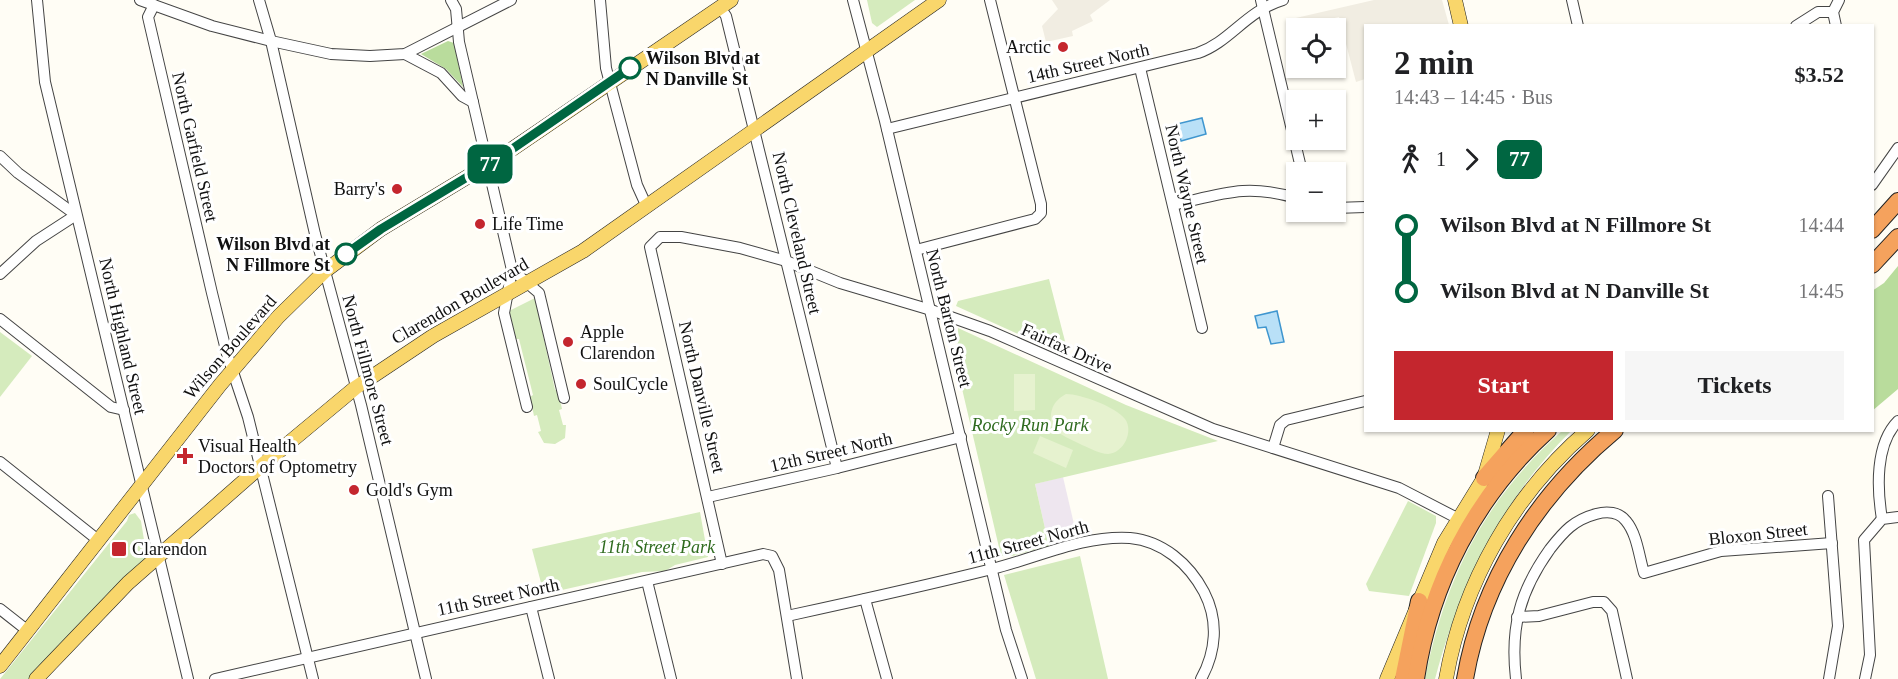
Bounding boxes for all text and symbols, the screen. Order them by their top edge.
map controls [1286,18,1346,222]
button: locate [1286,18,1346,78]
place label: Arctic [1006,37,1051,57]
street label: 14th Street North [1025,39,1151,87]
marker: Arctic [1056,40,1070,54]
text: 2 min [1394,45,1474,81]
place label: Wilson Blvd at N Danville St [646,48,760,89]
marker: Wilson Blvd at N Danville St [619,57,641,79]
text: $3.52 [1795,62,1844,87]
street label: North Garfield Street [168,70,222,224]
text: 14:43 – 14:45 · Bus [1394,86,1553,108]
button: + [1286,90,1346,150]
street label: North Wayne Street [1161,122,1213,266]
icon: walk [1394,143,1427,176]
icon: forward [1455,143,1488,176]
line badge: 77 [463,144,517,184]
text: 77 [1509,147,1530,171]
text: 1 [1436,148,1446,170]
street label: North Cleveland Street [769,150,825,316]
text: 77 [480,152,501,176]
button: − [1286,162,1346,222]
place label: Barry's [334,179,385,199]
marker: Barry's [390,182,404,196]
text: Wilson Blvd at N Fillmore St [1440,212,1711,237]
place label: Life Time [492,214,564,234]
text: 14:44 [1798,214,1844,236]
marker: Life Time [473,217,487,231]
place label: Wilson Blvd at N Fillmore St [216,234,330,275]
marker: Wilson Blvd at N Fillmore St [335,243,357,265]
street label: North Barton Street [922,247,976,389]
street label: Clarendon Boulevard [388,254,532,348]
street label: North Highland Street [95,256,151,416]
text: Wilson Blvd at N Danville St [1440,278,1709,303]
text: 14:45 [1798,280,1844,302]
street label: Wilson Boulevard [180,291,280,403]
street label: North Fillmore Street [338,293,398,447]
street label: North Danville Street [675,319,729,475]
street label: Fairfax Drive [1018,319,1116,377]
place label: Apple Clarendon [580,322,655,363]
marker: Apple Clarendon [561,335,575,349]
button: Start [1394,351,1613,420]
button: Tickets [1625,351,1844,420]
place label: SoulCycle [593,374,668,394]
marker: SoulCycle [574,377,588,391]
park label: Rocky Run Park [971,415,1089,435]
street label: 12th Street North [768,428,894,476]
place label: Visual Health Doctors of Optometry [198,436,357,477]
marker: Visual Health Doctors of Optometry [176,447,194,465]
place label: Gold's Gym [366,480,453,500]
marker: Gold's Gym [347,483,361,497]
street label: 11th Street North [965,516,1091,568]
street label: Bloxon Street [1707,519,1809,549]
park label: 11th Street Park [599,537,716,557]
place label: Clarendon [132,539,207,559]
marker: Clarendon [110,540,128,558]
street label: 11th Street North [435,574,561,620]

